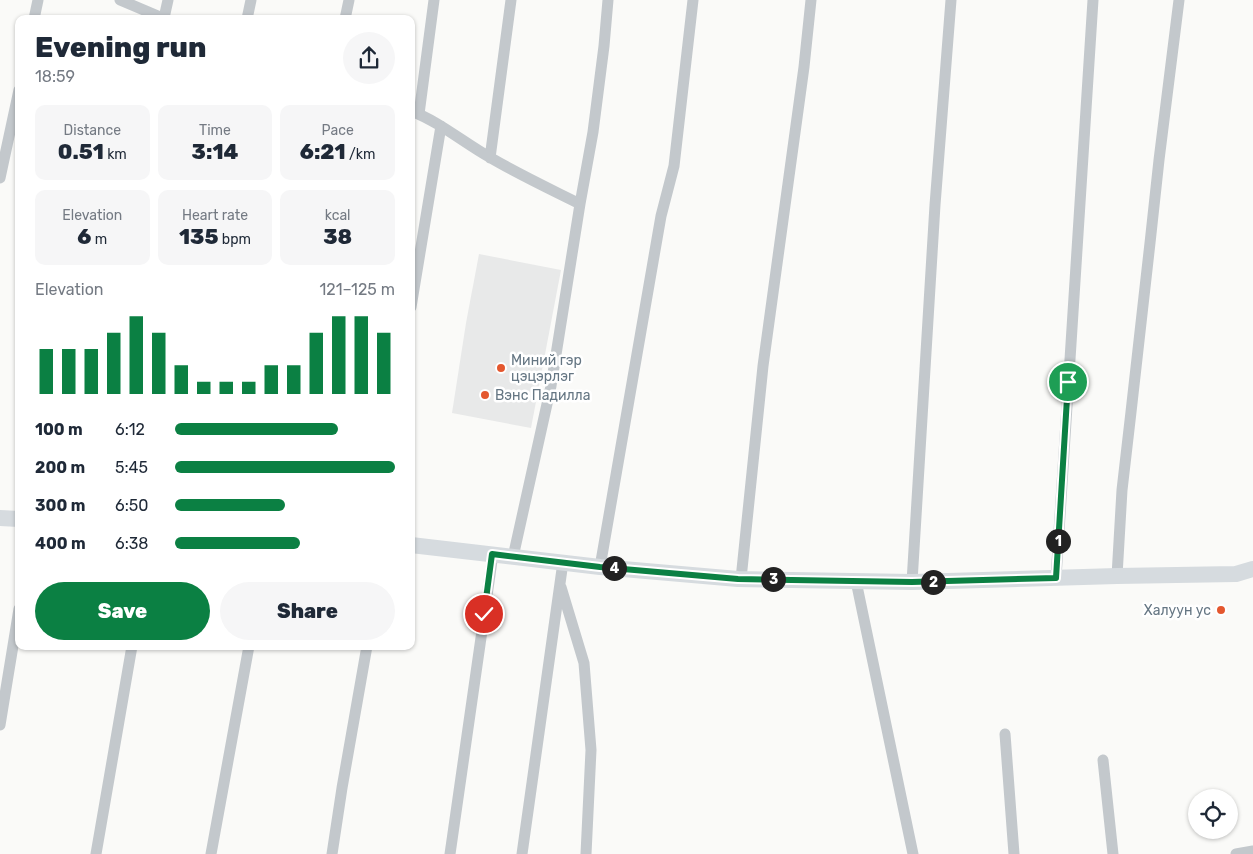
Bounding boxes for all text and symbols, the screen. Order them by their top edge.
text: Evening run [35,31,206,64]
button: share [343,32,395,84]
text: 18:59 [35,67,75,86]
text: Distance [64,122,121,139]
text: Time [199,122,231,139]
text: Pace [322,122,354,139]
text: 0.51 [58,139,104,164]
text: 3:14 [192,139,238,164]
text: 6:21 [300,139,346,164]
text: km [104,146,127,163]
text: /km [346,146,376,163]
text: Elevation [62,207,122,224]
text: Heart rate [182,207,248,224]
text: kcal [325,207,351,224]
text: 6 [77,224,91,249]
text: 135 [179,224,218,249]
text: 38 [323,224,352,249]
text: m [91,231,107,248]
text: bpm [218,231,251,248]
text: Elevation [35,280,104,299]
text: 121–125 m [319,280,395,299]
place label: Миний гэр цэцэрлэг [511,352,582,385]
pin [1047,361,1089,403]
marker: Миний гэр цэцэрлэг [495,362,507,374]
icon: arrive [1054,368,1082,396]
place label: Вэнс Падилла [495,387,590,404]
marker: Вэнс Падилла [479,389,491,401]
text: 100 m [35,420,83,439]
text: 6:12 [115,420,145,439]
text: 200 m [35,458,85,477]
text: 5:45 [115,458,148,477]
text: 300 m [35,496,85,515]
text: 6:50 [115,496,148,515]
pin: 1 [1046,528,1070,554]
text: 1 [1055,533,1062,550]
text: 400 m [35,534,86,553]
text: 6:38 [115,534,149,553]
pin: 4 [602,556,626,580]
text: 4 [610,560,619,577]
pin: 3 [760,566,786,592]
pin: 2 [920,570,946,594]
text: 3 [769,571,778,588]
text: 2 [929,574,938,591]
button: Save [35,582,210,640]
button: Share [220,582,395,640]
pin [463,593,505,635]
icon: check [470,600,498,628]
place label: Халуун ус [1144,602,1211,619]
marker: Халуун ус [1215,604,1227,616]
map controls [1188,789,1238,839]
button: locate [1188,789,1238,839]

